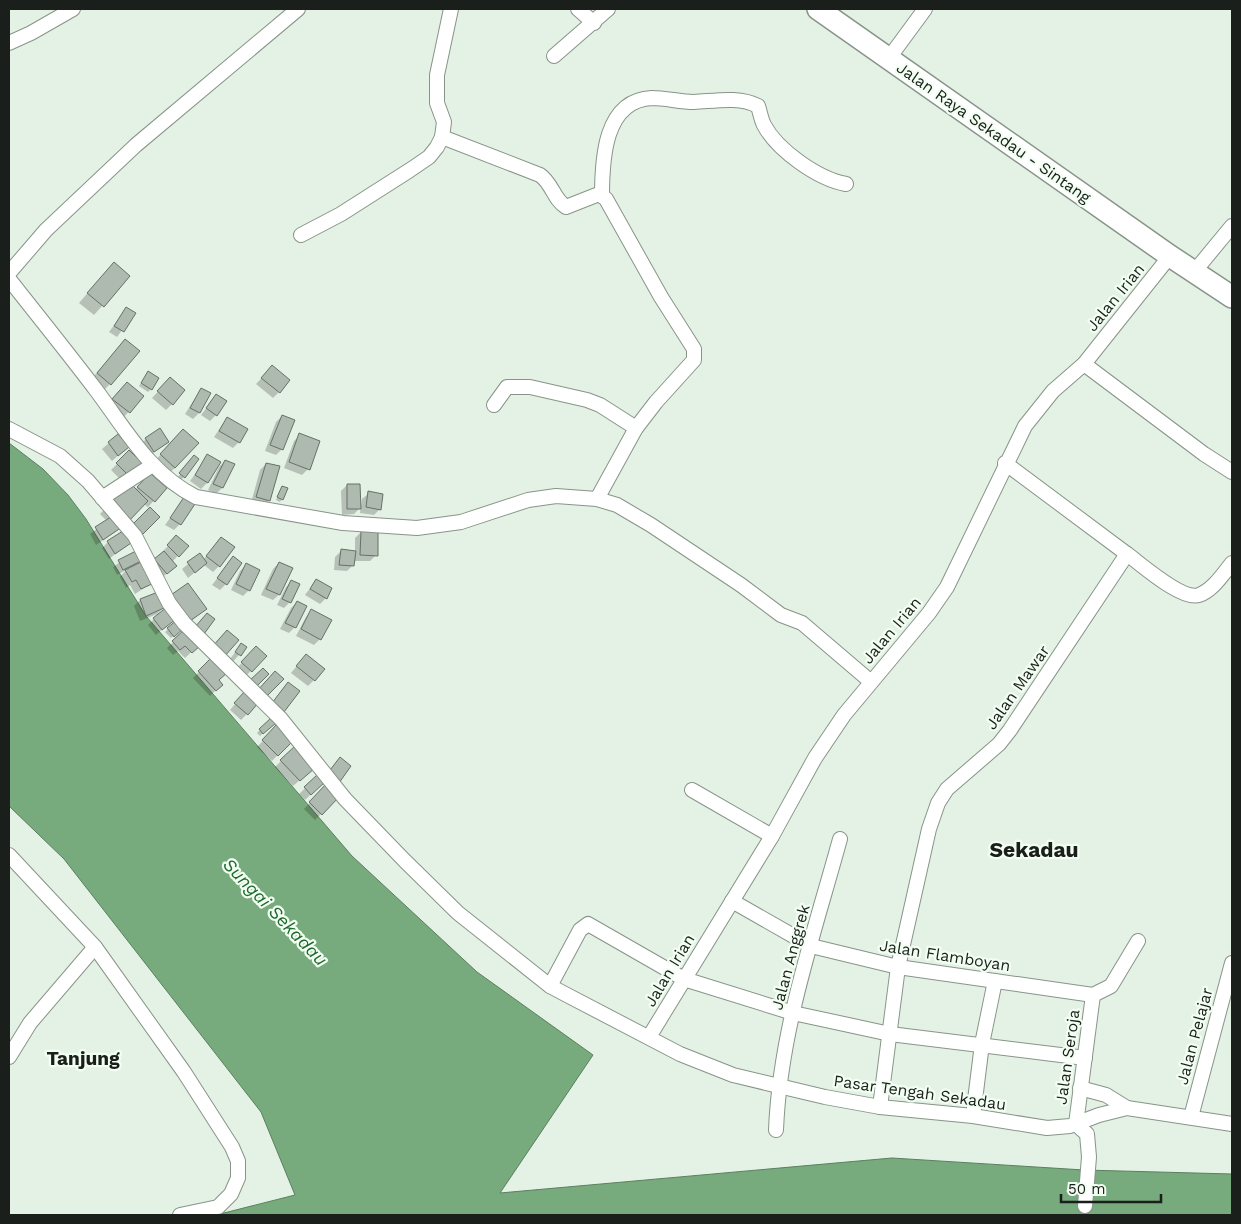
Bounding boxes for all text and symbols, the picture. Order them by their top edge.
street label: Jalan Raya Sekadau - Sintang [893,58,1095,207]
street label: Jalan Irian [1082,260,1148,335]
street label: Jalan Irian [858,593,925,668]
street label: Jalan Mawar [981,641,1054,733]
district label: Sekadau [989,837,1079,862]
water label: Sungai Sekadau [219,854,332,970]
street label: Jalan Anggrek [767,902,814,1012]
street label: Jalan Irian [640,930,699,1010]
street label: Jalan Flamboyan [878,936,1012,975]
street label: Jalan Pelajar [1172,985,1217,1087]
street label: Jalan Seroja [1051,1008,1084,1106]
district label: Tanjung [46,1047,120,1070]
street label: Pasar Tengah Sekadau [833,1071,1007,1114]
scale bar [1061,1172,1161,1204]
text: 50 m [1068,1180,1105,1198]

